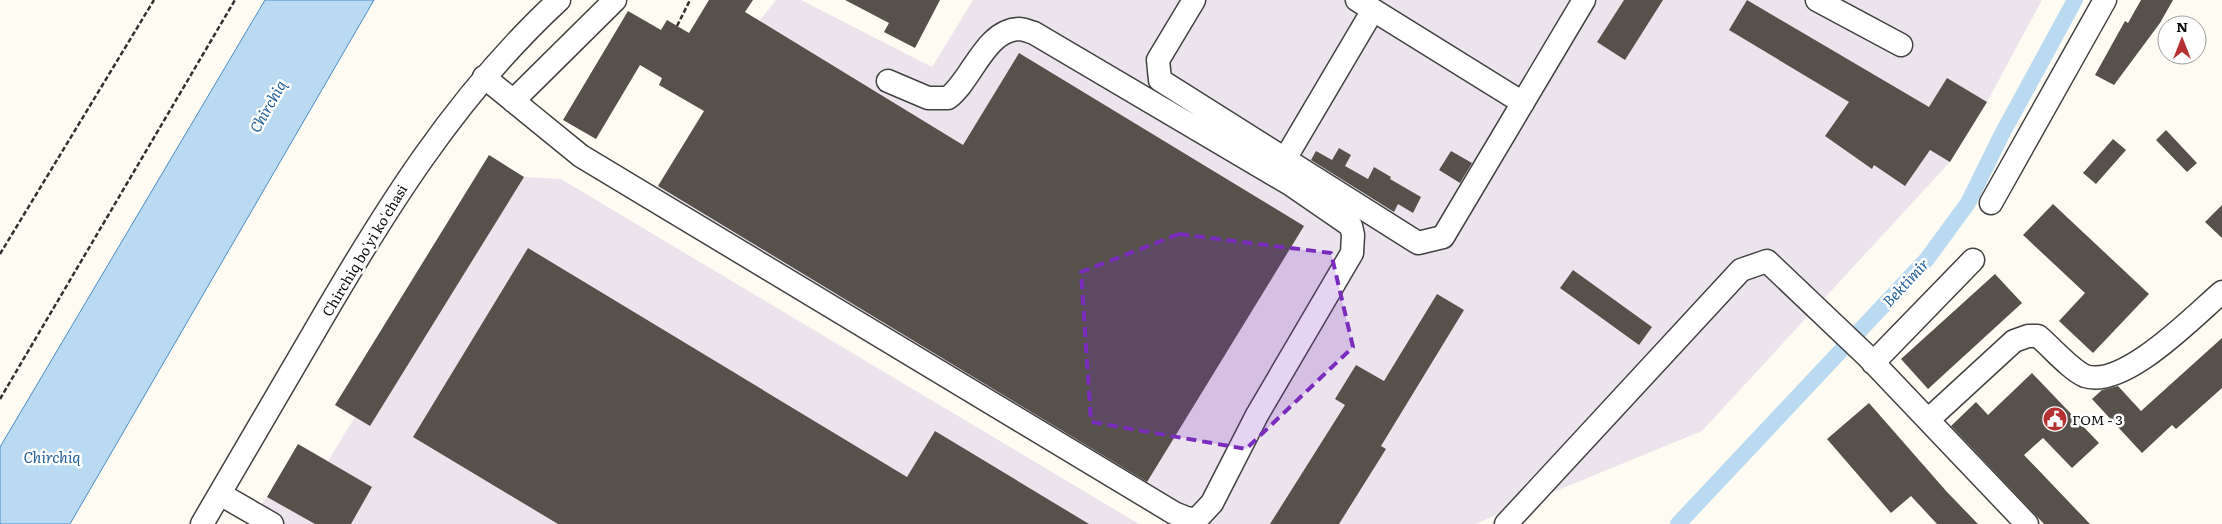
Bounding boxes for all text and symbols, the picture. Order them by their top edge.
north arrow [2157,15,2207,65]
text: N [2176,16,2188,36]
water label: Chirchiq [243,75,292,136]
street label: Chirchiq bo'yi ko'chasi [317,180,412,320]
water label: Bektimir [1876,253,1934,311]
public building icon: ГОМ - 3 [2042,406,2068,432]
place label: ГОМ - 3 [2072,409,2123,429]
water label: Chirchiq [23,445,81,468]

